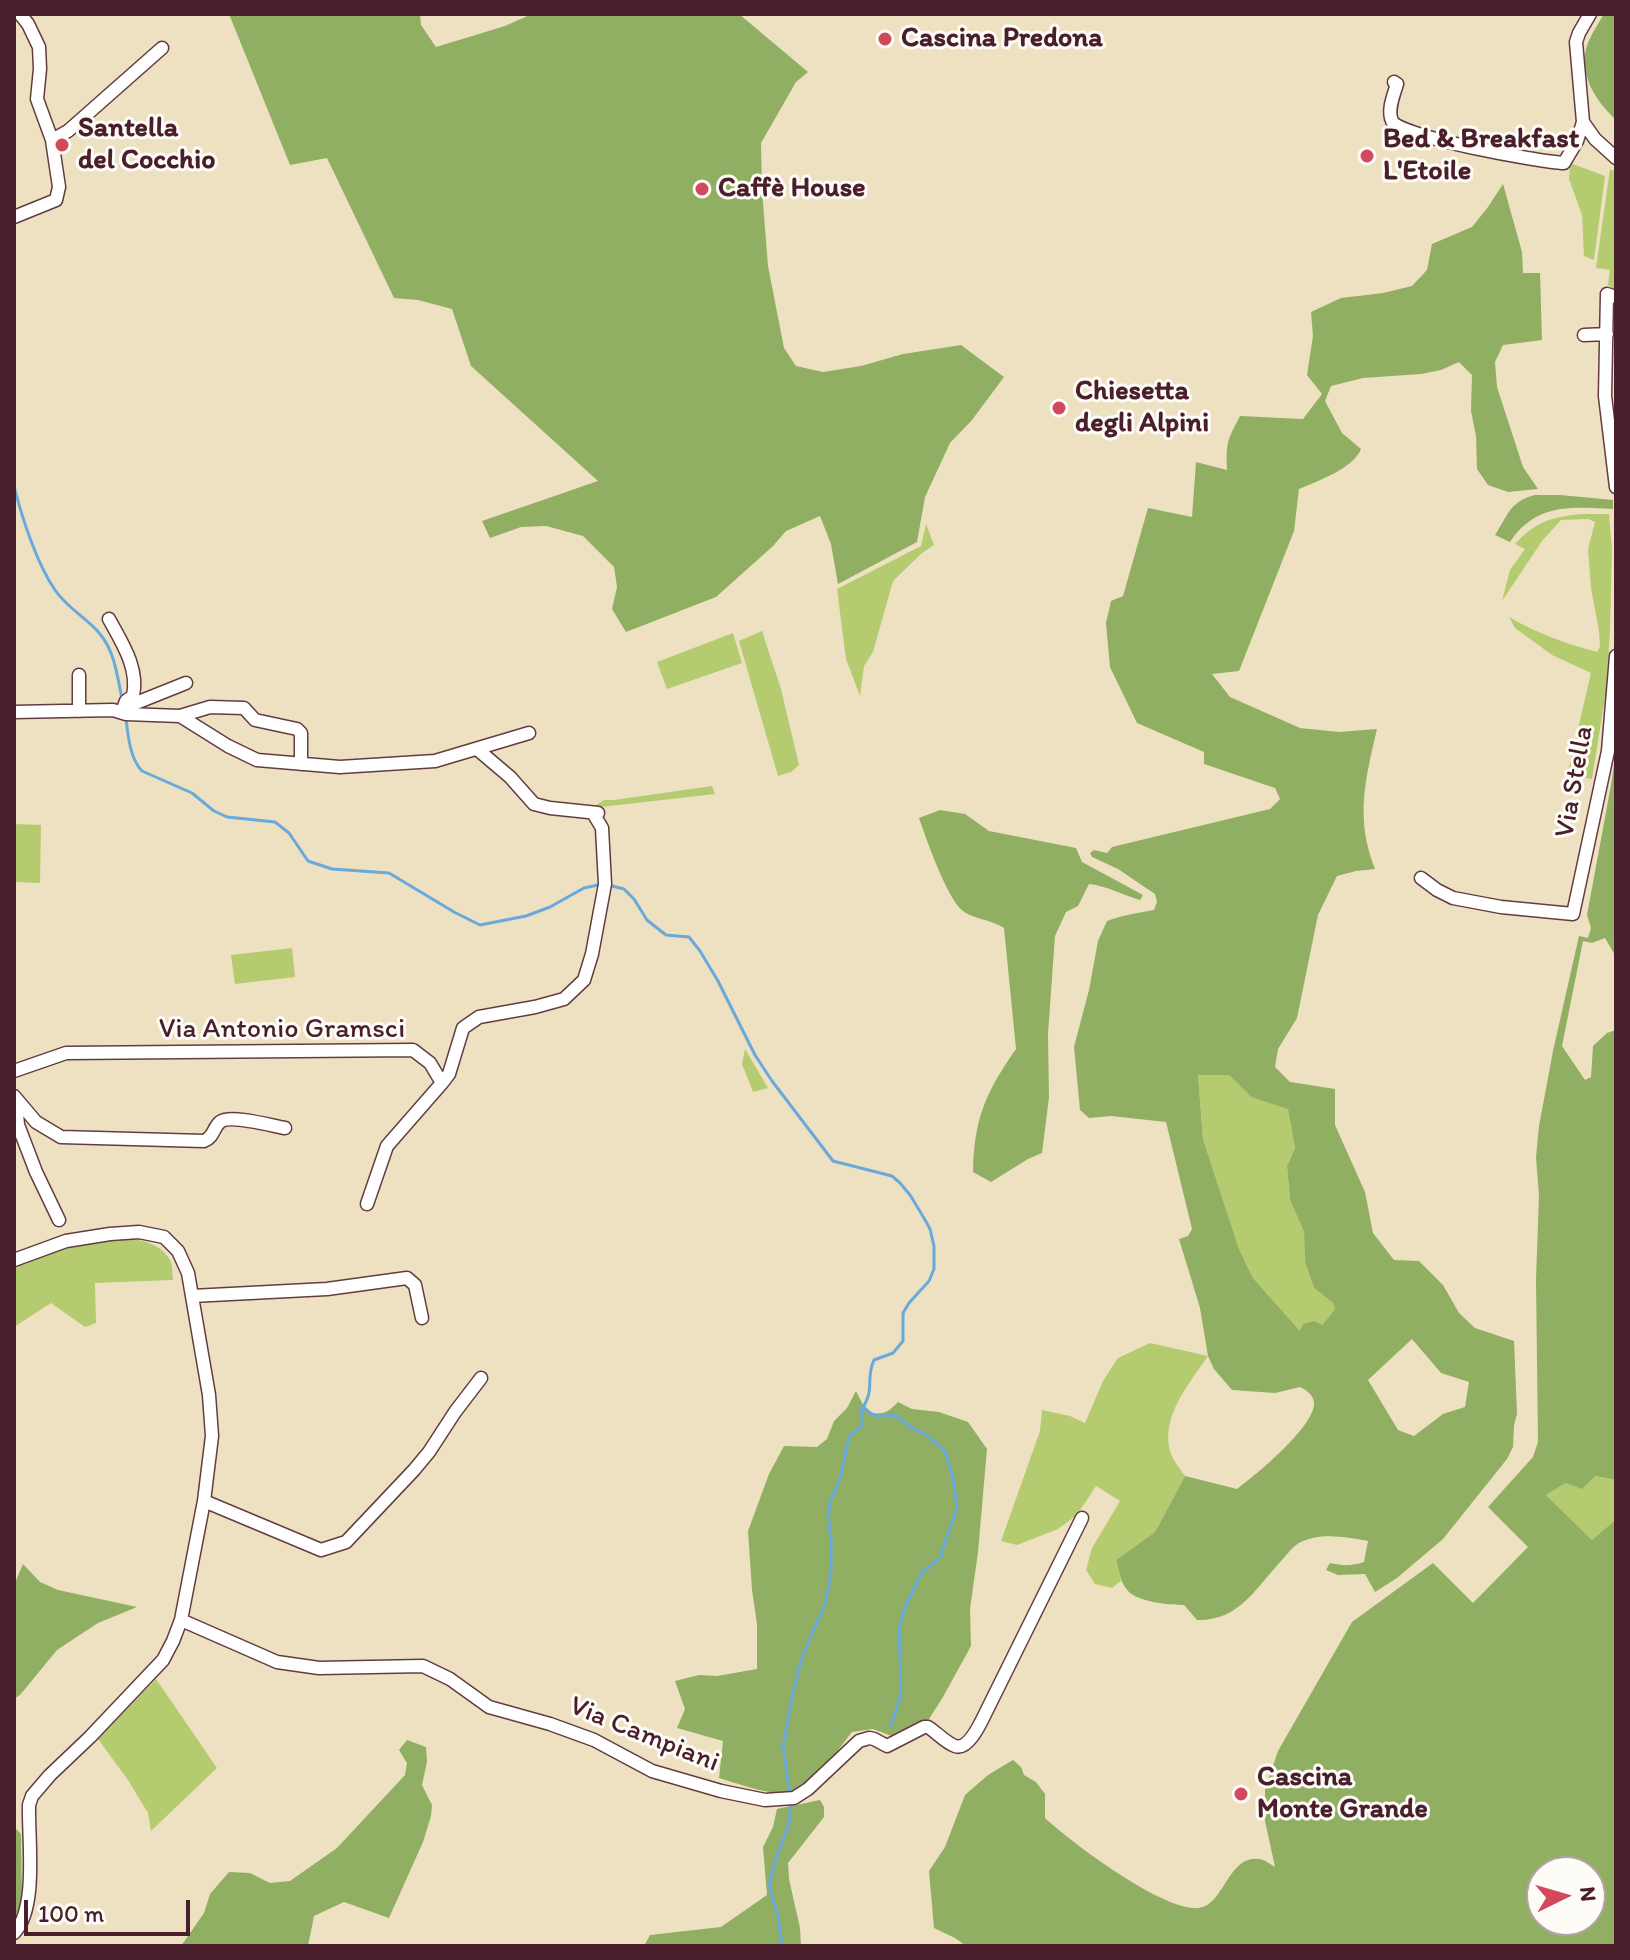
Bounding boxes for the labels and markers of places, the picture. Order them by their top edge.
place label: Cascina Predona [901,22,1103,56]
marker: Cascina Predona [876,30,894,48]
place label: Santella del Cocchio [78,112,215,178]
place label: Bed & Breakfast L'Etoile [1383,123,1579,189]
marker: Santella del Cocchio [53,136,71,154]
marker: Bed & Breakfast L'Etoile [1358,147,1376,165]
place label: Caffè House [718,172,866,206]
marker: Caffè House [693,180,711,198]
place label: Chiesetta degli Alpini [1075,375,1209,441]
marker: Chiesetta degli Alpini [1050,399,1068,417]
place label: Cascina Monte Grande [1257,1761,1428,1827]
marker: Cascina Monte Grande [1232,1785,1250,1803]

